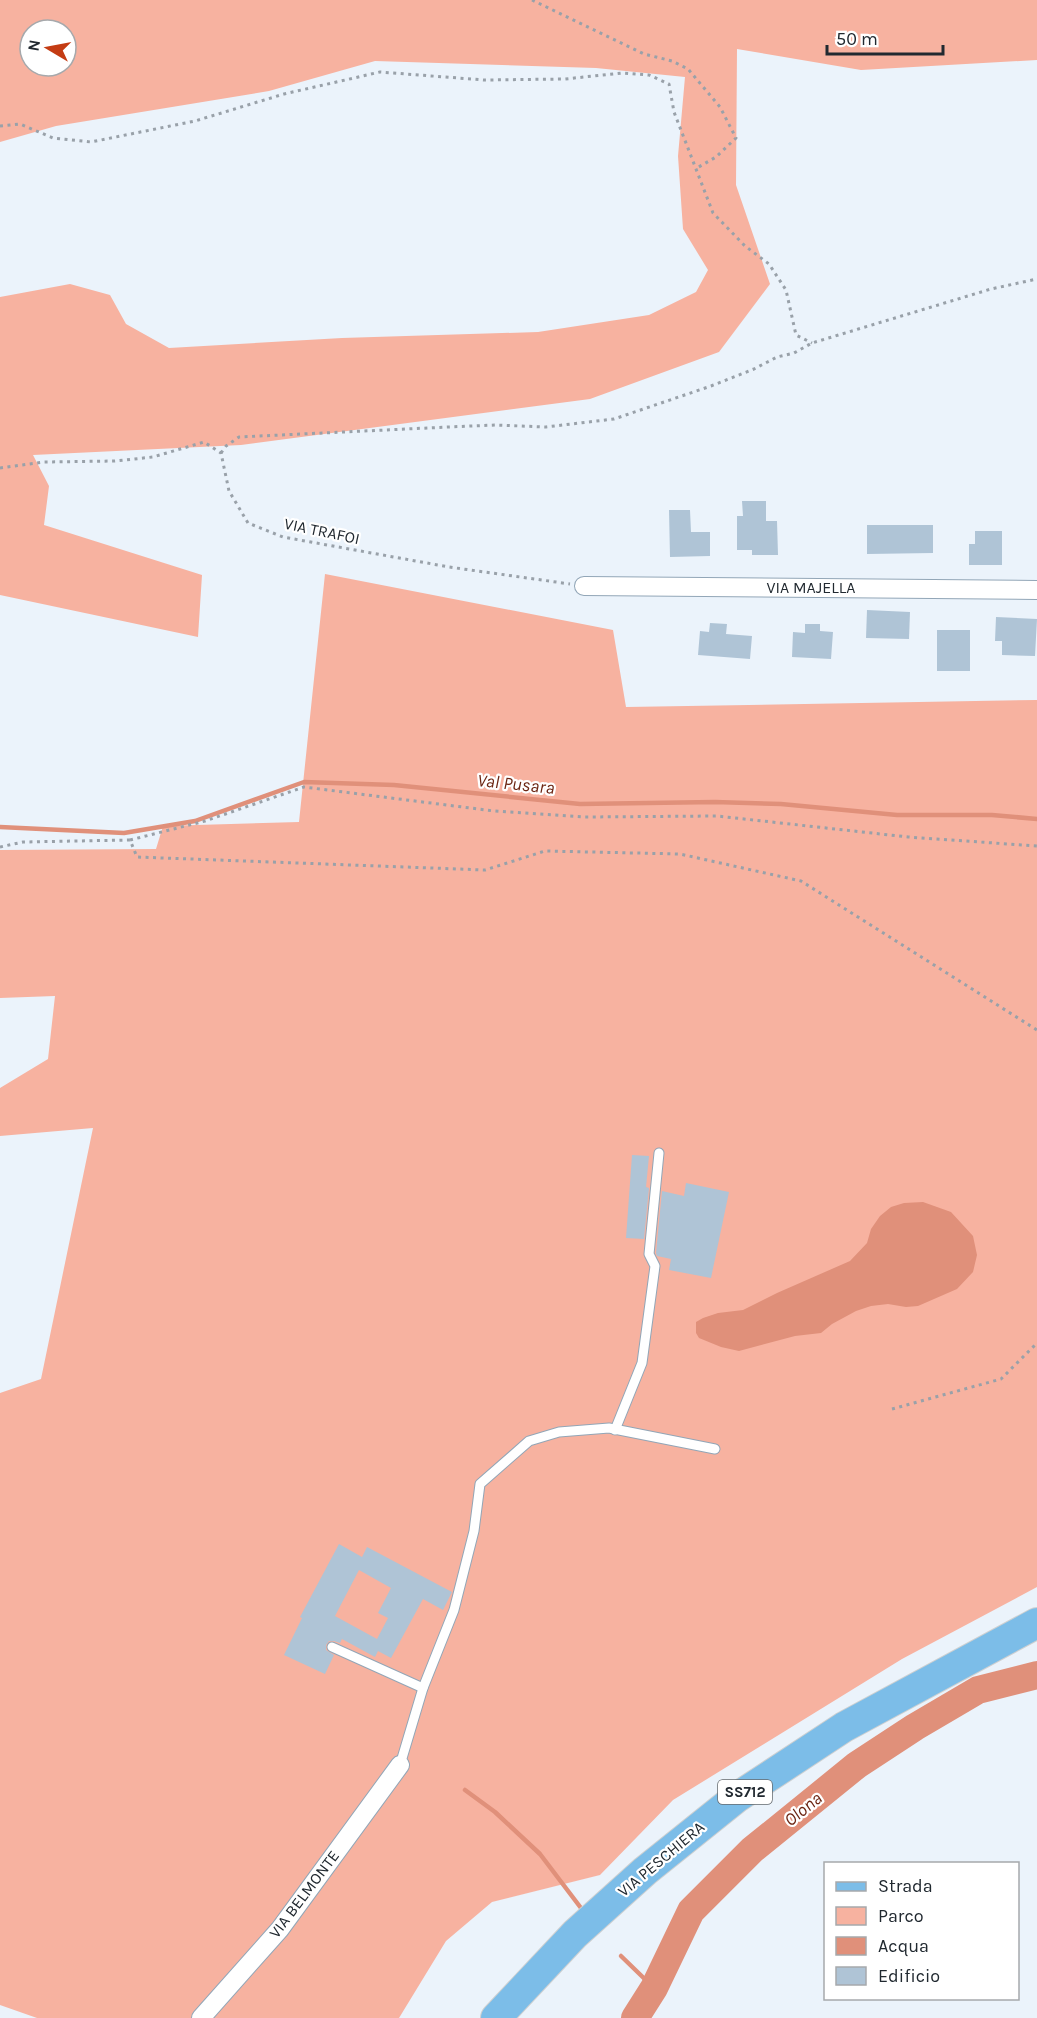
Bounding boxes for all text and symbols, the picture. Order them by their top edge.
north arrow [18,18,78,78]
scale bar [827,18,942,56]
text: 50 m [836,28,878,50]
text: N [23,38,44,53]
street label: VIA TRAFOI [283,514,361,548]
street label: VIA MAJELLA [767,578,855,597]
water label: Val Pusara [476,769,556,799]
road number: SS712 [718,1780,772,1804]
water label: Olona [779,1787,827,1831]
street label: VIA PESCHIERA [614,1817,708,1901]
street label: VIA BELMONTE [265,1846,343,1942]
legend [824,1862,1019,2000]
text: Strada [878,1875,933,1897]
text: Parco [878,1905,924,1927]
text: Acqua [878,1935,929,1957]
text: Edificio [878,1965,940,1987]

